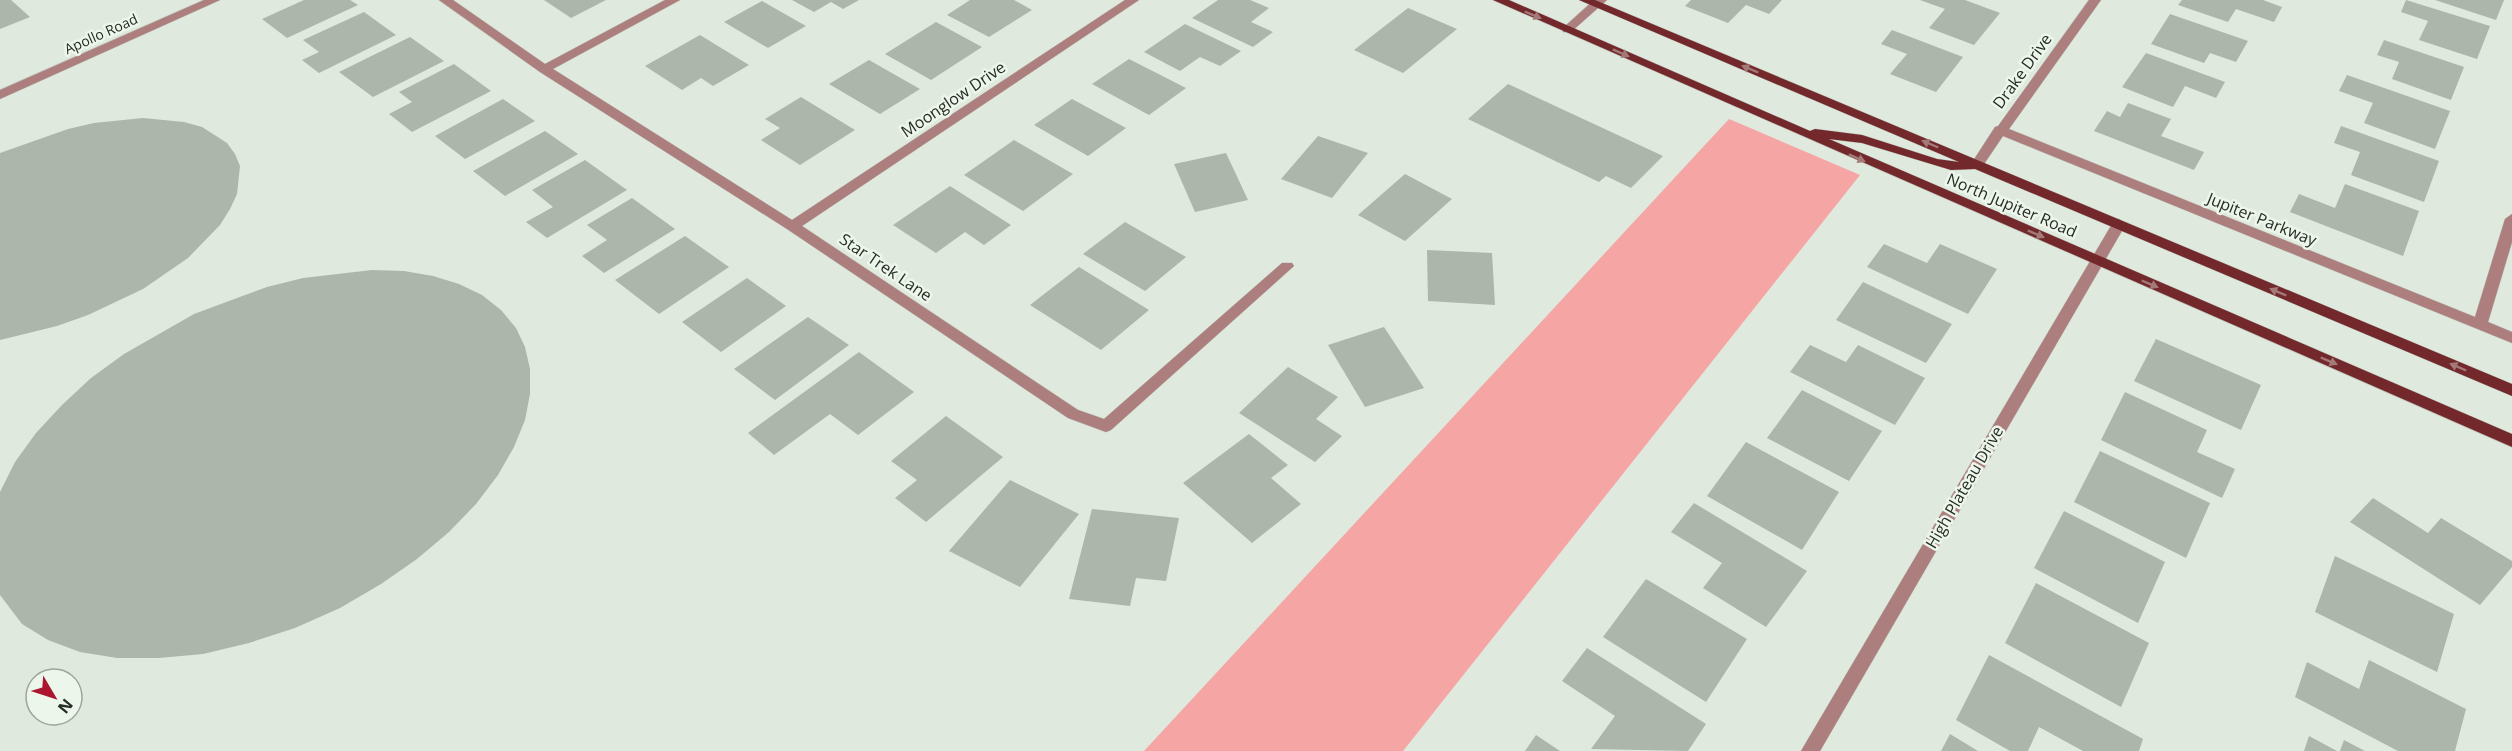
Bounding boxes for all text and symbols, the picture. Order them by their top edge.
street label: Apollo Road [61,9,140,58]
one-way arrow [1524,11,1542,20]
street label: Drake Drive [1987,29,2057,113]
one-way arrow [1612,49,1629,58]
street label: Moonglow Drive [896,56,1010,142]
one-way arrow [1740,64,1758,74]
one-way arrow [1920,139,1938,149]
one-way arrow [1848,153,1865,162]
street label: North Jupiter Road [1944,168,2080,242]
street label: Jupiter Parkway [2202,186,2321,251]
street label: Star Trek Lane [835,228,937,306]
one-way arrow [2027,230,2045,240]
one-way arrow [2141,279,2159,289]
one-way arrow [2269,287,2287,297]
one-way arrow [2320,357,2338,366]
one-way arrow [2449,362,2467,371]
street label: High Plateau Drive [1920,422,2008,552]
north arrow [24,667,84,727]
text: N [53,694,78,718]

